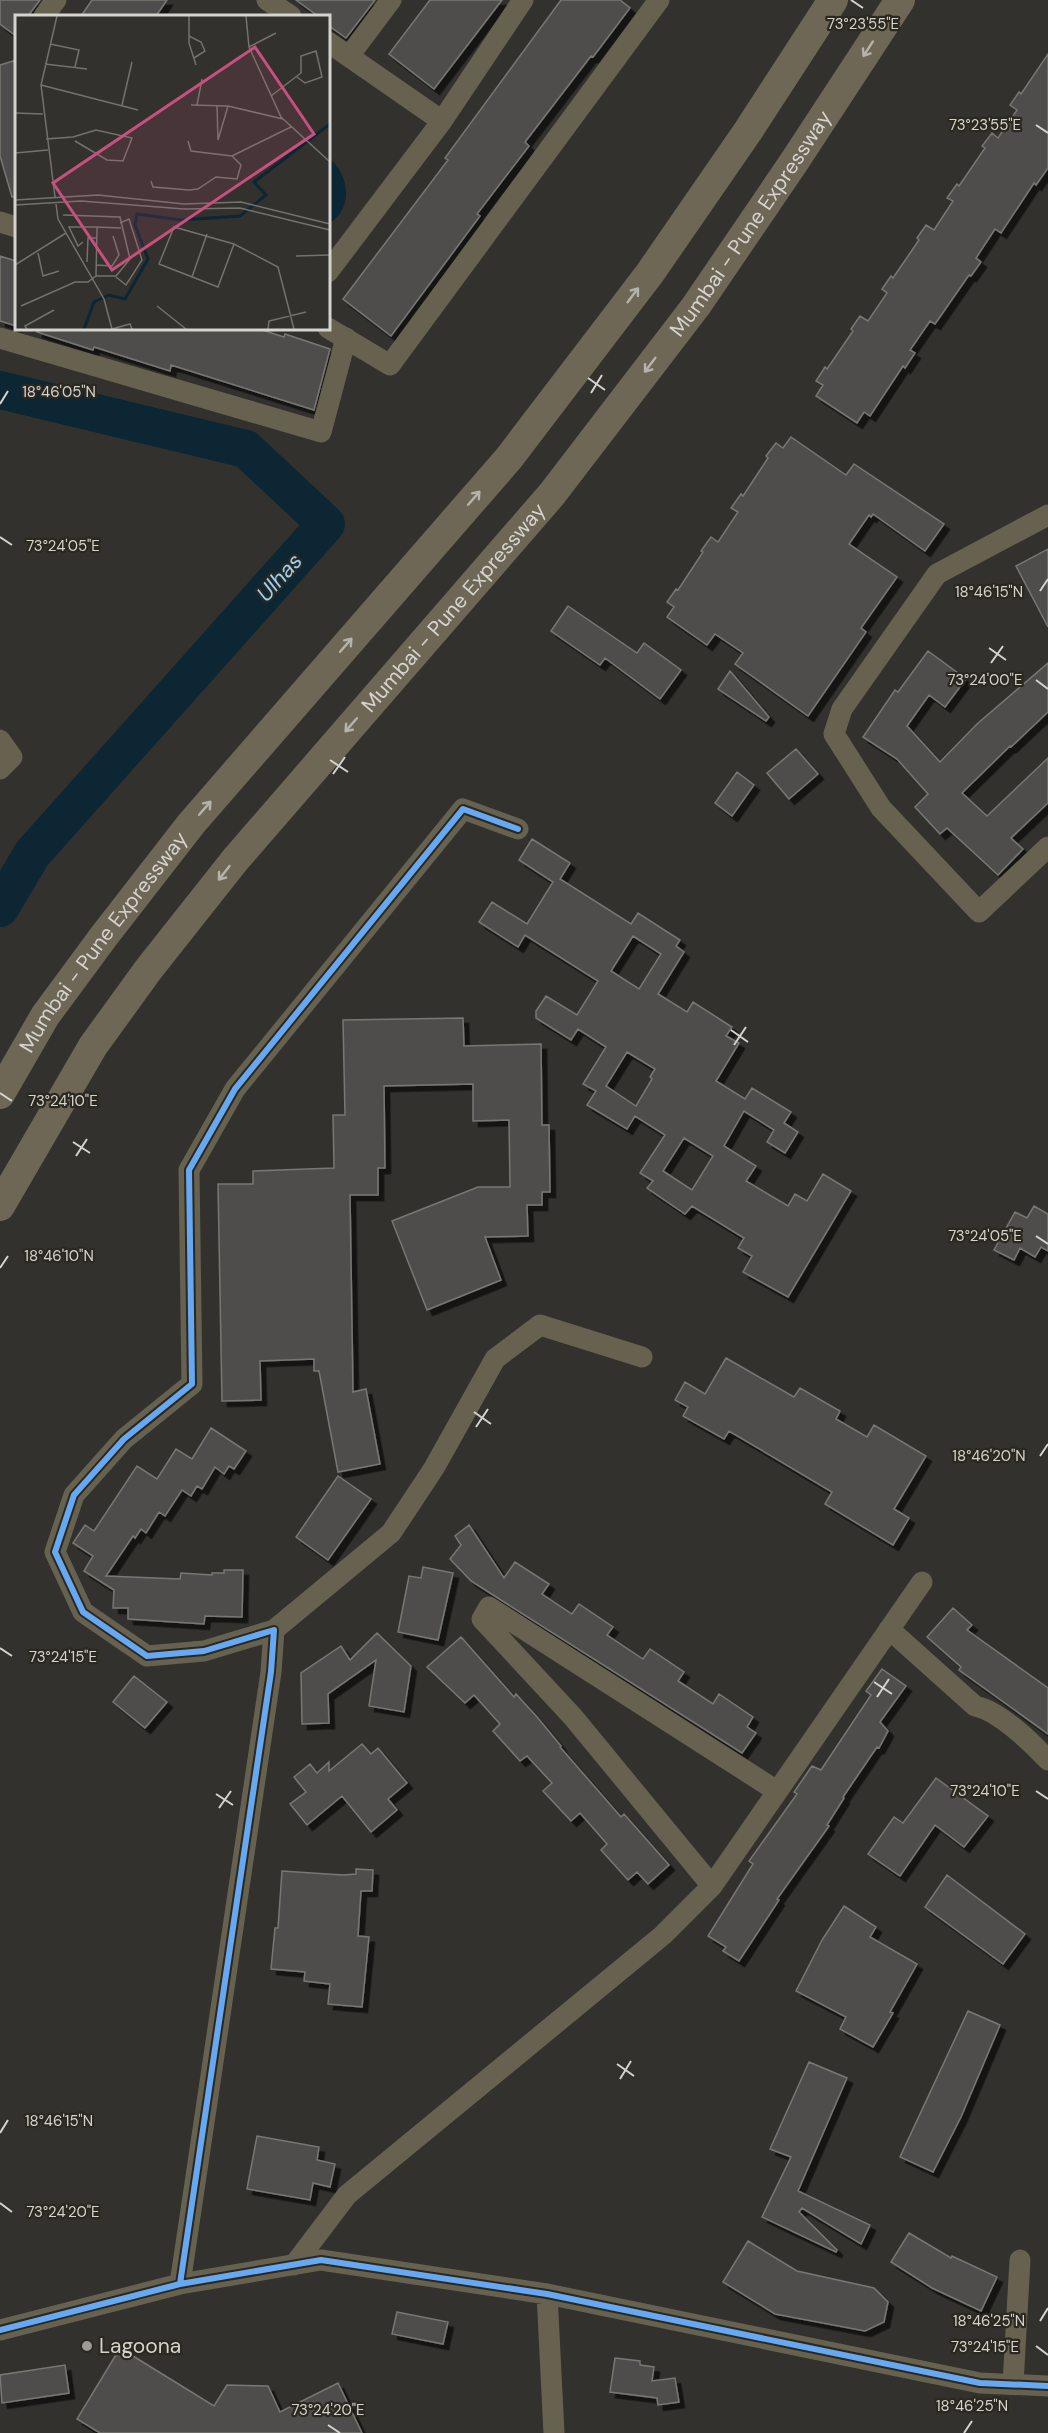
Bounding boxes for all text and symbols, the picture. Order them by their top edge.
text: 73°23'55"E [827,14,899,34]
inset map [15,15,330,330]
one-way arrow [861,40,873,57]
street label: Mumbai - Pune Expressway [663,105,838,343]
text: 73°23'55"E [949,115,1021,135]
one-way arrow [627,287,640,303]
one-way arrow [644,357,657,373]
text: 18°46'05"N [22,382,96,402]
one-way arrow [467,491,481,506]
street label: Mumbai - Pune Expressway [355,497,552,718]
text: 73°24'05"E [26,536,100,556]
water label: Ulhas [250,547,309,608]
text: 18°46'15"N [955,582,1023,602]
one-way arrow [339,638,353,653]
text: 73°24'00"E [948,670,1022,690]
one-way arrow [344,717,358,732]
one-way arrow [198,801,212,816]
street label: Mumbai - Pune Expressway [13,825,194,1058]
one-way arrow [218,865,231,881]
text: 73°24'10"E [28,1091,98,1111]
text: 73°24'05"E [948,1226,1022,1246]
text: 18°46'10"N [24,1246,94,1266]
text: 18°46'20"N [952,1446,1026,1466]
text: 73°24'15"E [29,1647,97,1667]
text: 73°24'10"E [950,1781,1020,1801]
text: 18°46'15"N [25,2111,93,2131]
text: 73°24'20"E [26,2202,100,2222]
text: 18°46'25"N [953,2311,1025,2331]
place label: Lagoona [99,2332,181,2360]
text: 73°24'15"E [951,2337,1019,2357]
marker: Lagoona [80,2339,94,2353]
text: 18°46'25"N [936,2396,1008,2416]
text: 73°24'20"E [291,2400,365,2420]

